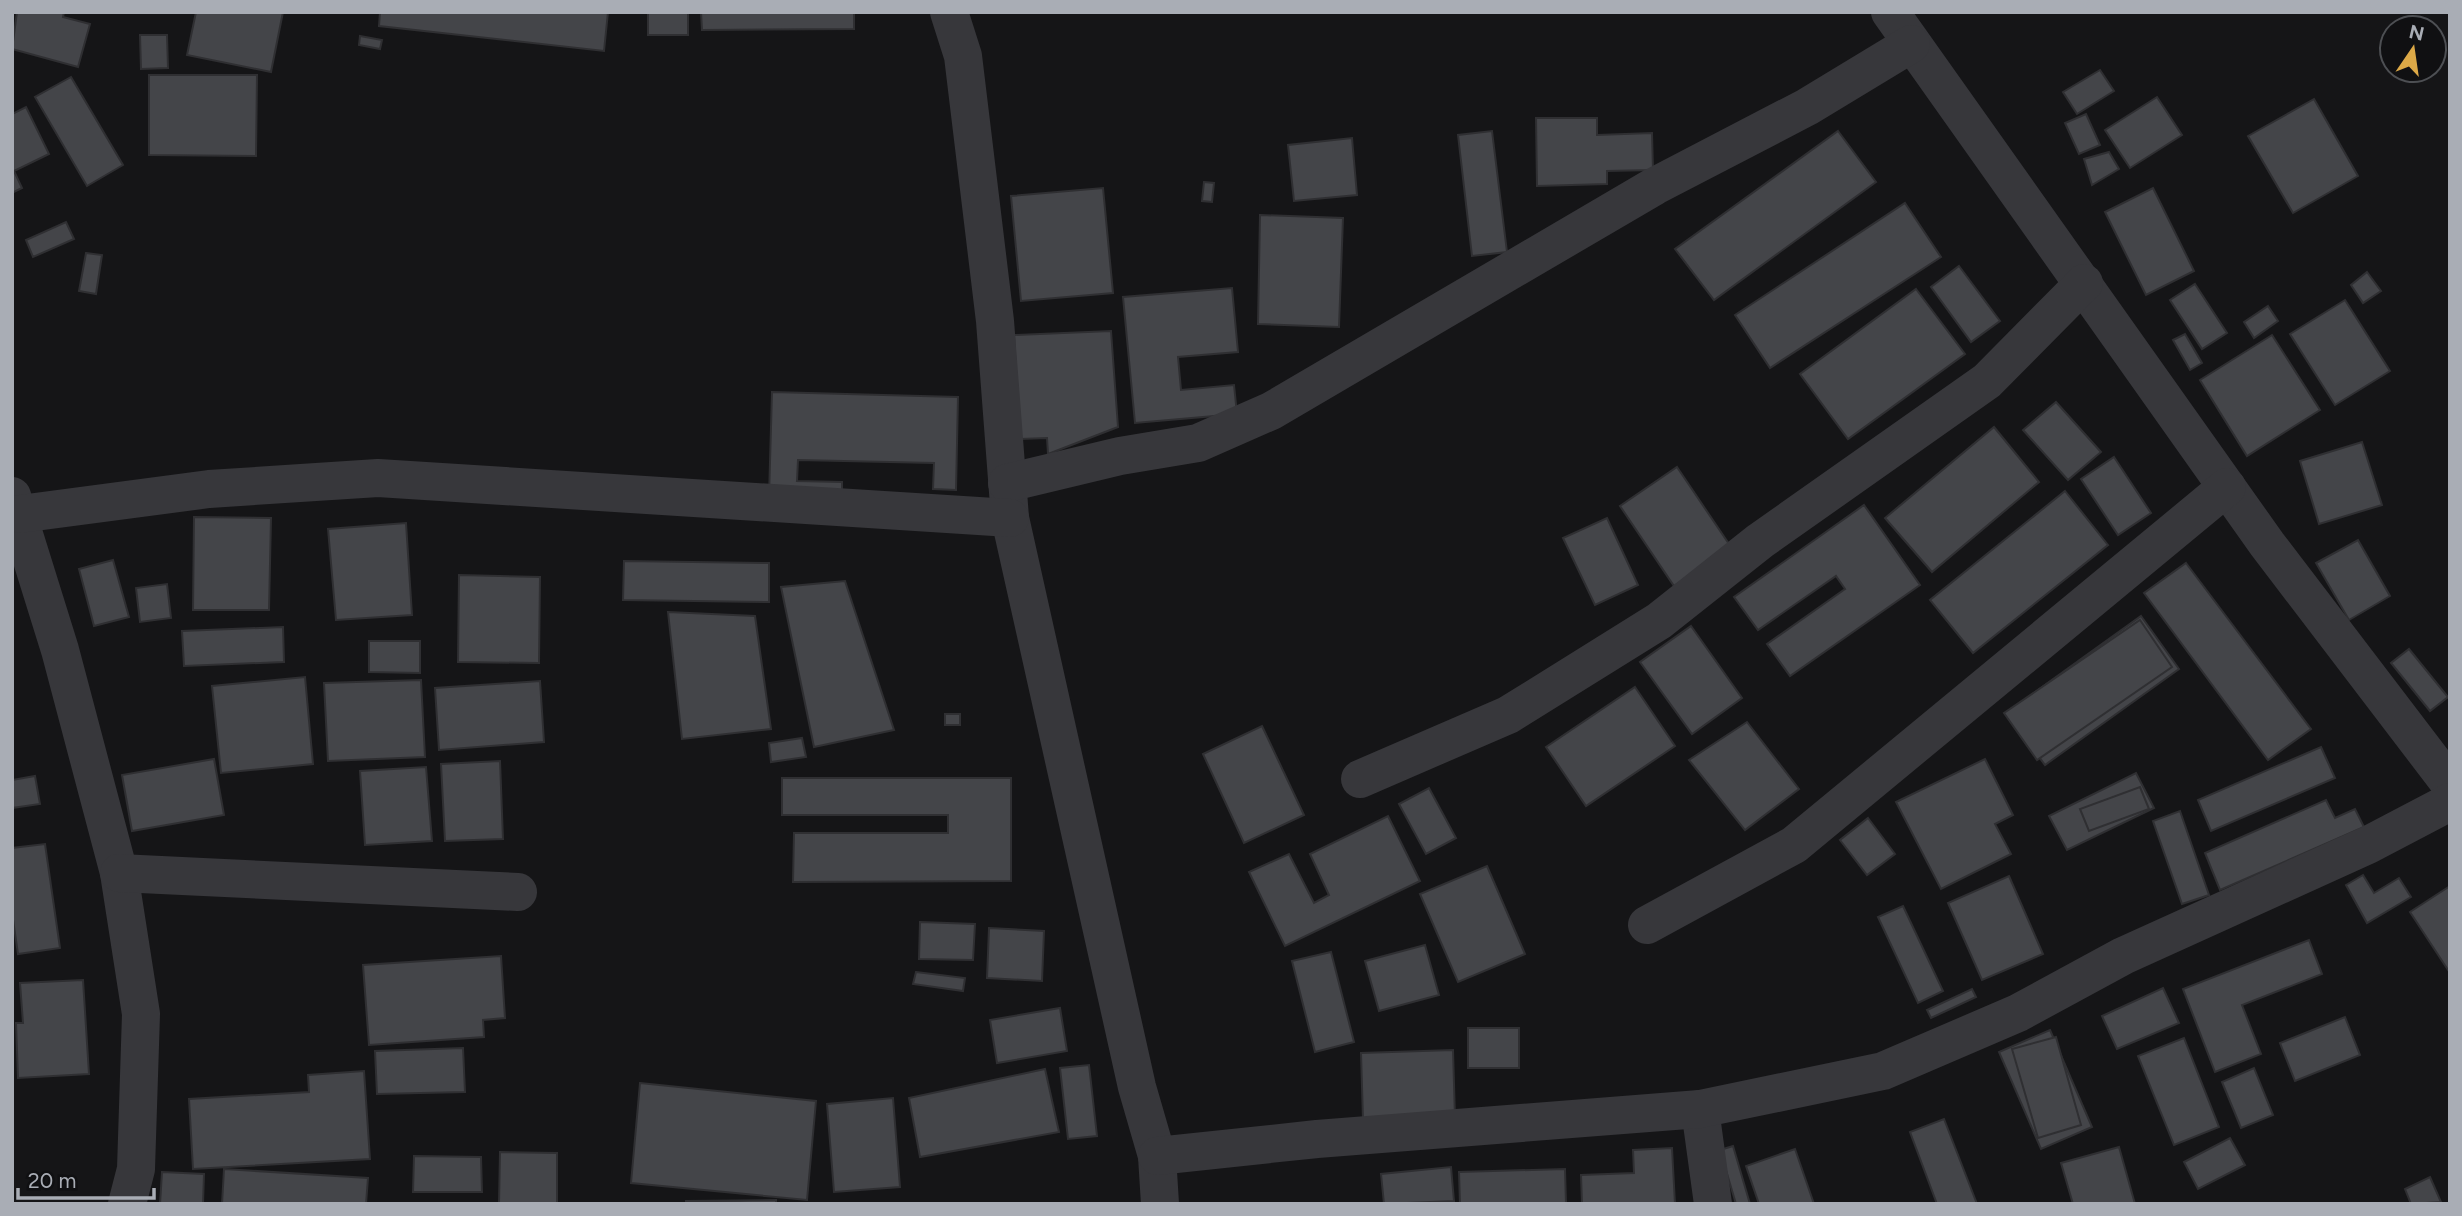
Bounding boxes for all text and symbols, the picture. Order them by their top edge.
north arrow [2378,14,2448,84]
text: N [2407,20,2426,46]
scale bar [18,1156,154,1200]
text: 20 m [28,1168,76,1193]

